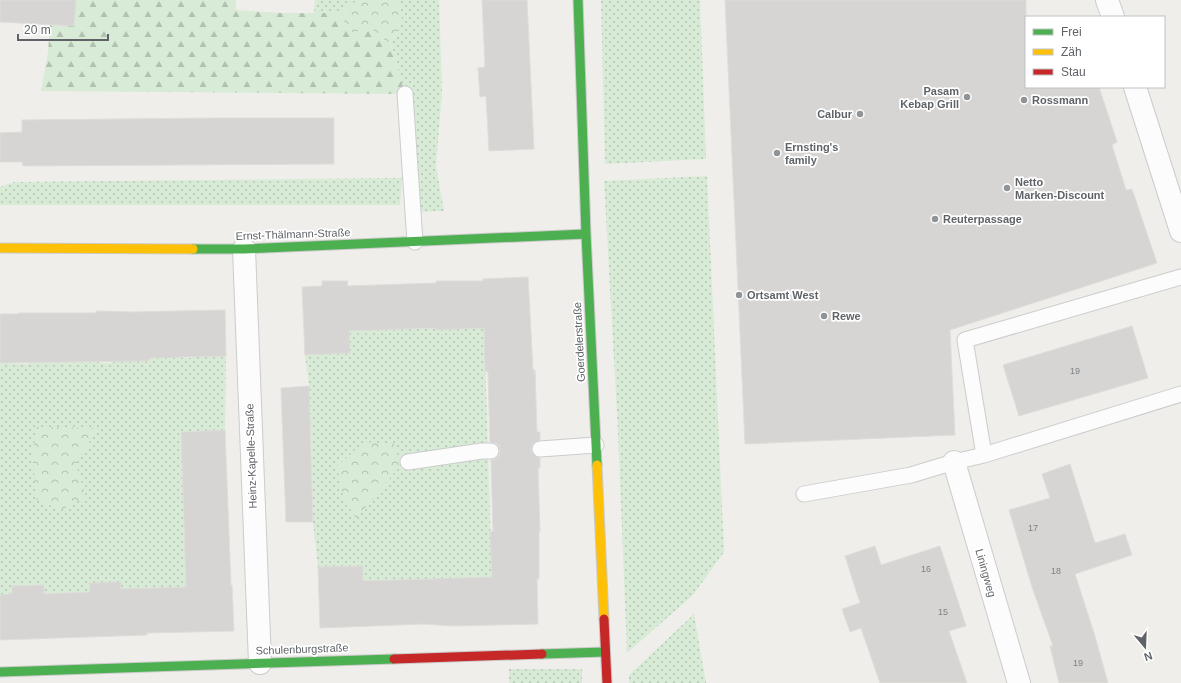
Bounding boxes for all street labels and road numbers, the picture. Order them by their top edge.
street label: Ernst-Thälmann-Straße [235,226,351,242]
street label: Goerdelerstraße [571,302,587,382]
street label: Heinz-Kapelle-Straße [243,403,259,509]
street label: Liningweg [973,548,999,598]
street label: Schulenburgstraße [255,641,349,657]

